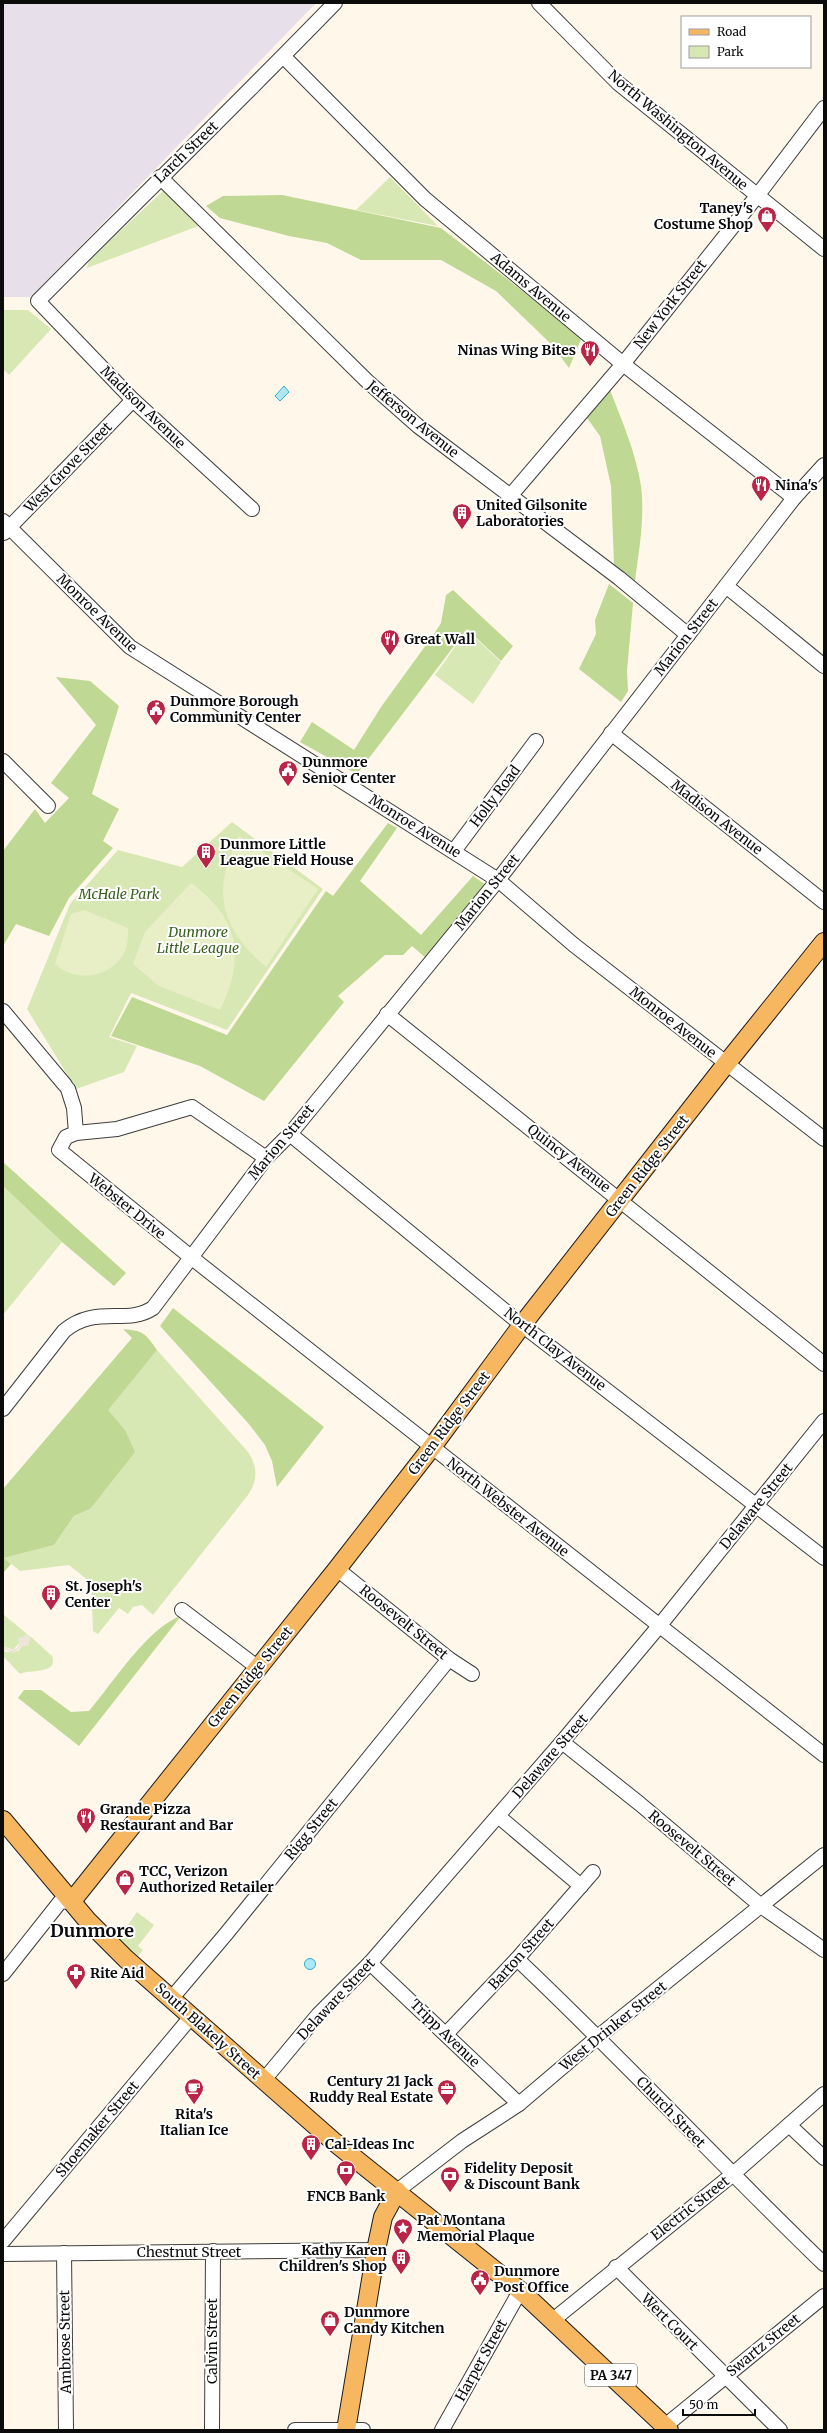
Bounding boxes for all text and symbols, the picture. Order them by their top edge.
legend [681,16,811,68]
text: Road [717,24,746,39]
text: Park [717,44,744,59]
street label: North Washington Avenue [604,66,752,194]
street label: Larch Street [150,117,222,187]
place label: Taney's Costume Shop [654,199,753,233]
shop icon: Taney's Costume Shop [756,205,778,233]
street label: Adams Avenue [487,248,575,326]
street label: New York Street [630,256,710,352]
restaurant icon: Ninas Wing Bites [579,339,601,367]
place label: Ninas Wing Bites [458,341,576,359]
street label: Madison Avenue [97,362,189,452]
street label: Jefferson Avenue [363,376,463,462]
street label: West Grove Street [20,418,116,517]
restaurant icon: Nina's [750,474,772,502]
place label: Nina's [775,476,818,494]
place label: United Gilsonite Laboratories [476,496,588,530]
building icon: United Gilsonite Laboratories [451,502,473,530]
street label: Monroe Avenue [53,570,141,656]
street label: Marion Street [650,594,722,679]
restaurant icon: Great Wall [379,628,401,656]
place label: Great Wall [404,630,476,648]
place label: Dunmore Borough Community Center [170,692,301,726]
public building icon: Dunmore Borough Community Center [145,698,167,726]
place label: Dunmore Senior Center [302,753,396,787]
public building icon: Dunmore Senior Center [277,759,299,787]
street label: Holly Road [466,761,524,831]
street label: Madison Avenue [668,776,766,858]
street label: Monroe Avenue [366,790,464,862]
place label: Dunmore Little League Field House [220,835,354,869]
building icon: Dunmore Little League Field House [195,841,217,869]
street label: Marion Street [451,850,524,934]
park label: McHale Park [78,885,160,903]
park label: Dunmore Little League [157,923,239,957]
street label: Monroe Avenue [626,982,720,1062]
street label: Marion Street [244,1100,318,1183]
street label: Green Ridge Street [601,1111,693,1221]
street label: Quincy Avenue [524,1120,614,1196]
street label: Webster Drive [84,1169,169,1243]
street label: North Clay Avenue [500,1304,610,1394]
street label: Green Ridge Street [404,1367,494,1478]
street label: North Webster Avenue [443,1454,573,1560]
street label: Delaware Street [716,1459,797,1553]
place label: St. Joseph's Center [65,1577,142,1611]
street label: Roosevelt Street [356,1581,452,1664]
building icon: St. Joseph's Center [40,1583,62,1611]
street label: Green Ridge Street [204,1622,297,1731]
street label: Delaware Street [508,1710,592,1802]
street label: Rigg Street [281,1794,342,1864]
place label: Grande Pizza Restaurant and Bar [100,1800,234,1834]
restaurant icon: Grande Pizza Restaurant and Bar [75,1806,97,1834]
street label: Roosevelt Street [645,1806,740,1890]
place label: TCC, Verizon Authorized Retailer [138,1862,274,1896]
shop icon: TCC, Verizon Authorized Retailer [114,1868,136,1896]
street label: Barton Street [484,1914,558,1993]
district label: Dunmore [50,1919,134,1942]
street label: Delaware Street [293,1954,379,2044]
pharmacy icon: Rite Aid [65,1962,87,1990]
place label: Rite Aid [90,1964,145,1982]
street label: West Drinker Street [555,1977,671,2075]
street label: South Blakely Street [152,1979,265,2083]
street label: Tripp Avenue [406,1995,484,2071]
place label: Century 21 Jack Ruddy Real Estate [309,2072,434,2106]
street label: Church Street [633,2073,710,2152]
street label: Shoemaker Street [51,2077,143,2181]
cafe icon: Rita's Italian Ice [183,2077,205,2105]
office icon: Century 21 Jack Ruddy Real Estate [436,2078,458,2106]
place label: Rita's Italian Ice [160,2105,229,2139]
building icon: Cal-Ideas Inc [300,2133,322,2161]
place label: Cal-Ideas Inc [325,2135,414,2153]
bank icon: FNCB Bank [335,2159,357,2187]
place label: Fidelity Deposit & Discount Bank [464,2159,581,2193]
bank icon: Fidelity Deposit & Discount Bank [439,2165,461,2193]
street label: Electric Street [647,2171,733,2244]
place label: FNCB Bank [307,2187,386,2205]
place label: Pat Montana Memorial Plaque [417,2211,535,2245]
place icon: Pat Montana Memorial Plaque [392,2217,414,2245]
place label: Kathy Karen Children's Shop [279,2241,387,2275]
street label: Chestnut Street [137,2243,242,2261]
building icon: Kathy Karen Children's Shop [390,2247,412,2275]
place label: Dunmore Post Office [494,2262,569,2296]
public building icon: Dunmore Post Office [469,2268,491,2296]
street label: Ambrose Street [55,2289,75,2395]
street label: Wert Court [637,2289,703,2355]
street label: Calvin Street [203,2297,221,2384]
place label: Dunmore Candy Kitchen [344,2303,445,2337]
shop icon: Dunmore Candy Kitchen [319,2309,341,2337]
street label: Swartz Street [722,2309,804,2380]
street label: Harper Street [451,2315,511,2404]
road number: PA 347 [585,2364,637,2386]
scale bar [683,2391,755,2417]
text: 50 m [689,2397,718,2412]

